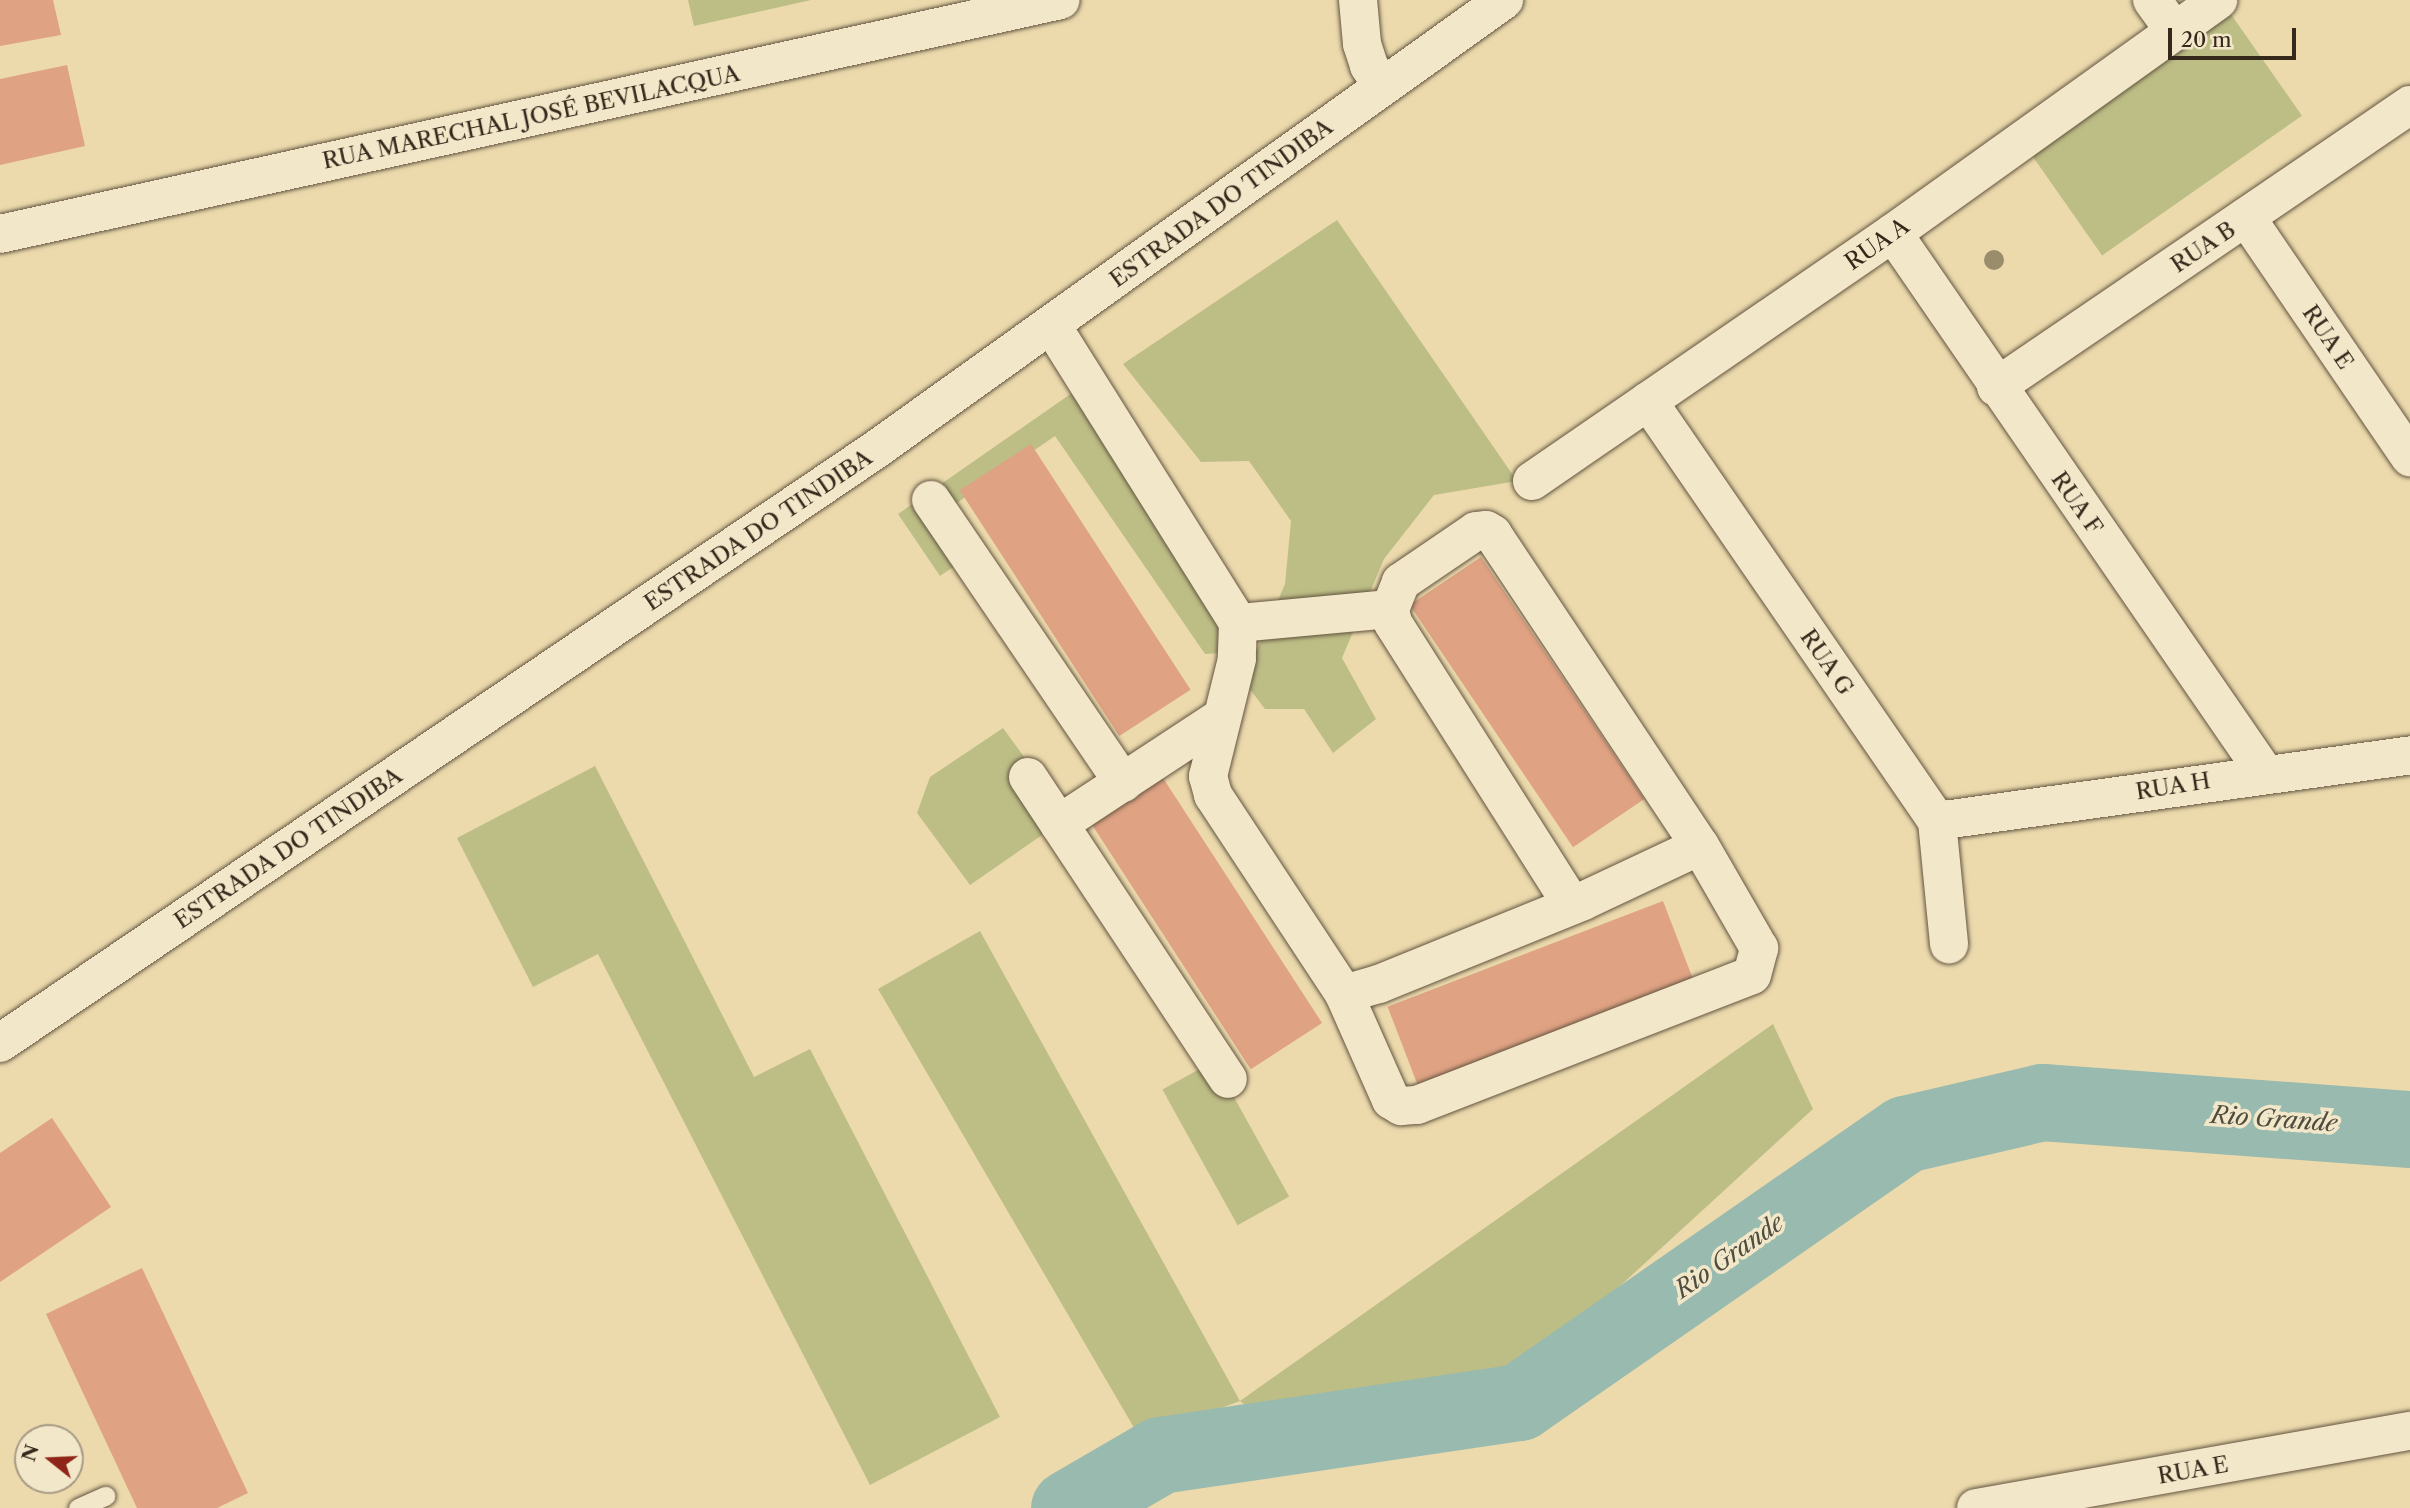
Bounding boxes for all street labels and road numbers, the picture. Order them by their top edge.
street label: RUA MARECHAL JOSÉ BEVILACQUA [319,59,743,175]
street label: ESTRADA DO TINDIBA [1104,112,1338,294]
street label: RUA A [1839,212,1915,276]
street label: RUA B [2165,215,2241,279]
street label: RUA E [2296,299,2360,375]
street label: ESTRADA DO TINDIBA [638,443,878,617]
street label: RUA F [2045,466,2109,540]
street label: RUA G [1794,623,1860,701]
street label: ESTRADA DO TINDIBA [168,761,408,935]
street label: RUA H [2133,766,2213,806]
street label: RUA E [2155,1450,2231,1490]

